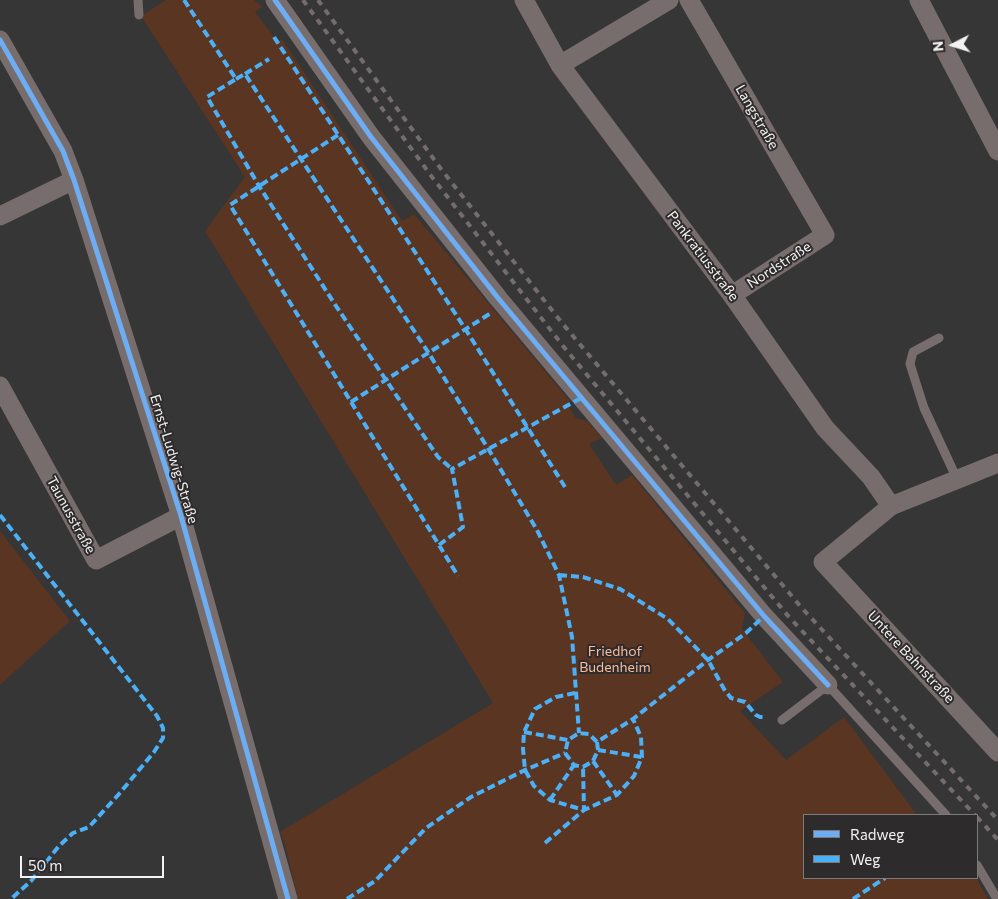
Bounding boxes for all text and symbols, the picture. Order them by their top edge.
north arrow [928,20,978,70]
text: N [929,40,946,52]
street label: Langstraße [732,82,782,152]
street label: Pankratiusstraße [664,208,742,304]
street label: Nordstraße [744,238,814,292]
street label: Ernst-Ludwig-Straße [146,392,202,526]
street label: Taunusstraße [43,473,99,557]
street label: Untere Bahnstraße [864,607,958,707]
park label: Friedhof Budenheim [579,643,651,676]
legend [803,814,978,879]
text: Radweg [850,825,904,843]
scale bar [22,846,166,878]
text: Weg [850,850,880,868]
text: 50 m [28,856,62,874]

